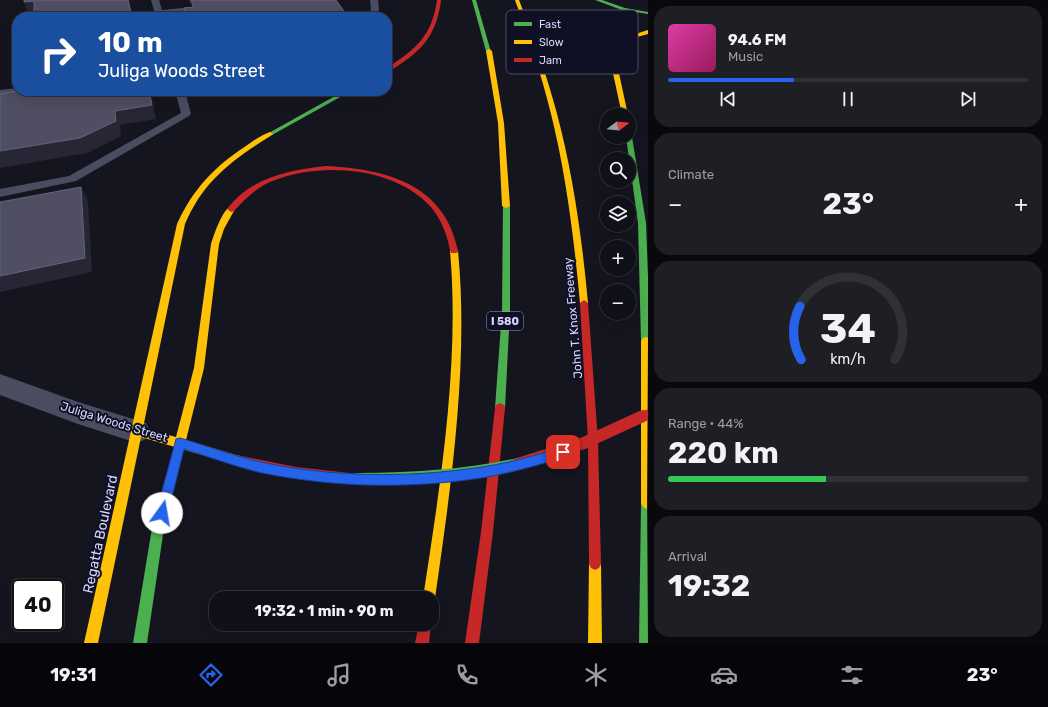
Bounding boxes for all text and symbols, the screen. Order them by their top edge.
legend [506,10,638,74]
text: Fast [539,18,562,31]
text: 10 m [98,26,163,59]
icon: right [32,28,84,80]
text: 94.6 FM [728,31,786,49]
text: Slow [539,36,564,49]
text: Music [728,49,763,64]
text: Jam [539,54,562,67]
text: Juliga Woods Street [98,60,265,82]
icon: previous [717,88,739,110]
icon: pause [837,88,859,110]
icon: next [957,88,979,110]
north arrow [600,108,636,144]
map controls [600,108,636,320]
button: search [600,152,636,188]
text: Climate [668,167,714,182]
text: 23° [822,186,874,222]
text: − [668,191,682,218]
text: + [1014,191,1028,218]
button: layers [600,196,636,232]
button: + [600,240,636,276]
street label: John T. Knox Freeway [561,256,585,379]
button: − [600,284,636,320]
text: 34 [820,303,876,352]
road number: I 580 [487,312,523,330]
text: km/h [830,350,866,367]
street label: Juliga Woods Street [59,399,169,445]
text: Range · 44% [668,416,743,431]
pin [546,435,580,469]
text: 220 km [668,435,779,471]
icon: arrive [552,441,574,463]
street label: Regatta Boulevard [80,473,121,595]
position arrow [141,492,183,534]
text: Arrival [668,549,707,564]
text: 19:32 [668,568,750,604]
speed limit sign: 40 [12,579,64,631]
text: 19:32 · 1 min · 90 m [255,602,393,620]
icon: directions [197,661,225,689]
icon: music [325,661,353,689]
icon: phone [453,661,481,689]
icon: climate [582,661,610,689]
icon: car [710,661,738,689]
icon: filters [838,661,866,689]
text: 19:31 [50,664,96,686]
text: 23° [967,664,998,686]

